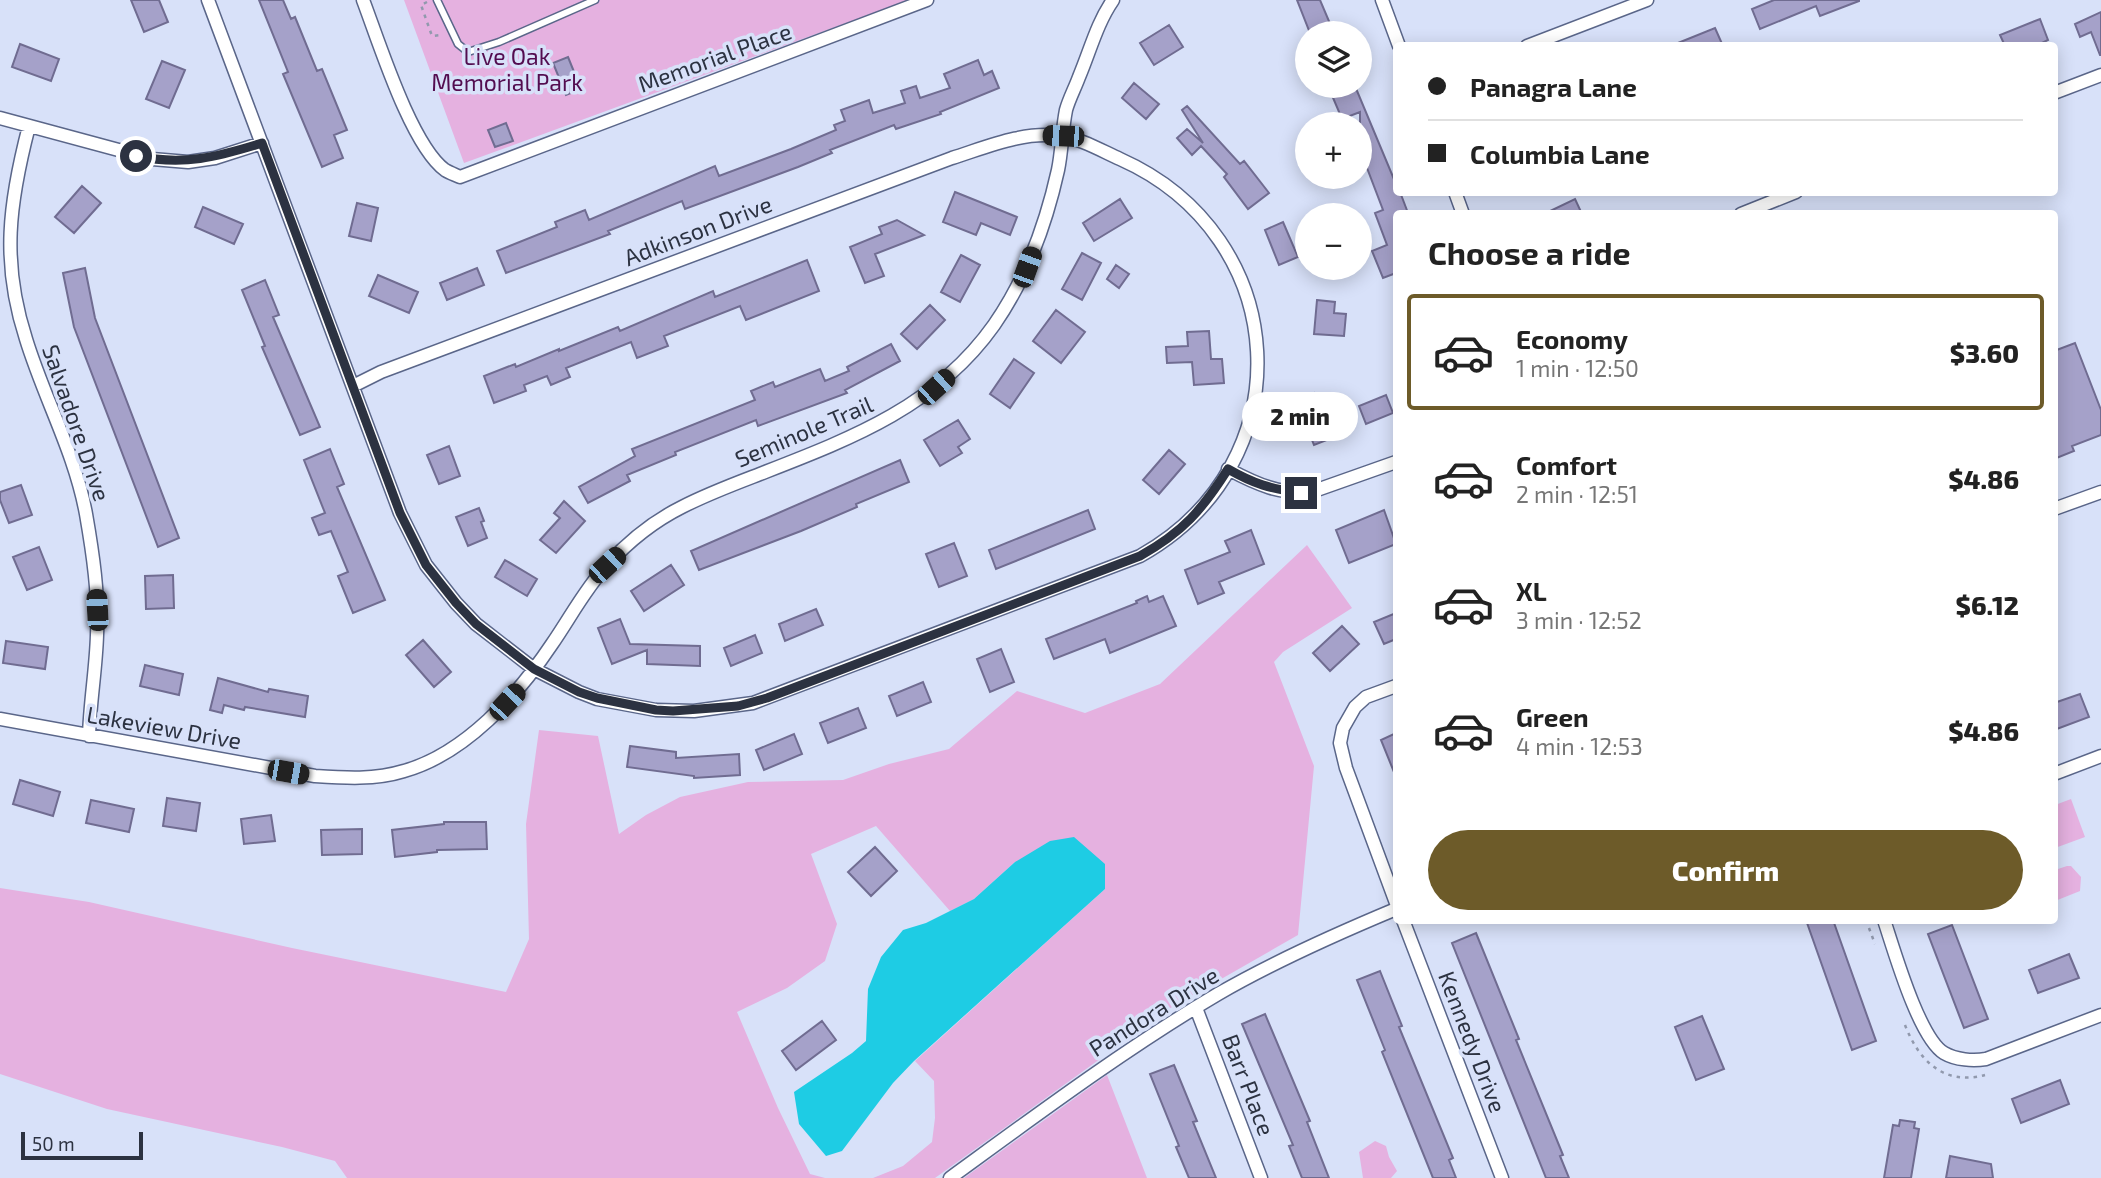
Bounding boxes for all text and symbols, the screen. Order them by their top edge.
street label: Memorial Place [634,16,795,98]
map controls [1295,21,1372,280]
button: layers [1295,21,1372,98]
park label: Live Oak Memorial Park [431,42,583,96]
text: Panagra Lane [1470,71,1637,102]
button: + [1295,112,1372,189]
car [1042,125,1085,147]
text: Columbia Lane [1470,138,1650,169]
route start [120,140,152,172]
street label: Adkinson Drive [620,189,776,271]
button: − [1295,203,1372,280]
text: Choose a ride [1428,233,1631,271]
car [1010,244,1045,290]
icon: car [1432,321,1495,384]
text: Economy [1516,323,1628,354]
text: $3.60 [1950,337,2019,368]
street label: Salvadore Drive [37,341,117,505]
text: 1 min · 12:50 [1516,354,1639,382]
car [914,365,959,409]
street label: Seminole Trail [731,389,877,473]
callout: 2 min [1243,392,1359,440]
text: 2 min [1270,402,1330,430]
icon: car [1432,447,1495,510]
text: Comfort [1516,449,1617,480]
text: $4.86 [1948,463,2019,494]
route end [1285,477,1317,509]
text: 2 min · 12:51 [1516,480,1638,508]
car [585,543,630,587]
icon: car [1432,573,1495,636]
text: XL [1516,575,1547,606]
car [86,588,109,632]
text: $6.12 [1956,589,2019,620]
text: 3 min · 12:52 [1516,606,1642,634]
car [485,679,530,725]
icon: car [1432,699,1495,762]
street label: Lakeview Drive [85,700,244,754]
text: Green [1516,701,1589,732]
text: $4.86 [1948,715,2019,746]
text: 4 min · 12:53 [1516,732,1643,760]
car [266,758,311,786]
button: Confirm [1428,830,2023,910]
street label: Pandora Drive [1084,960,1223,1062]
street label: Kennedy Drive [1433,967,1513,1116]
street label: Barr Place [1217,1030,1281,1139]
scale bar [21,1129,144,1161]
text: 50 m [32,1132,75,1155]

